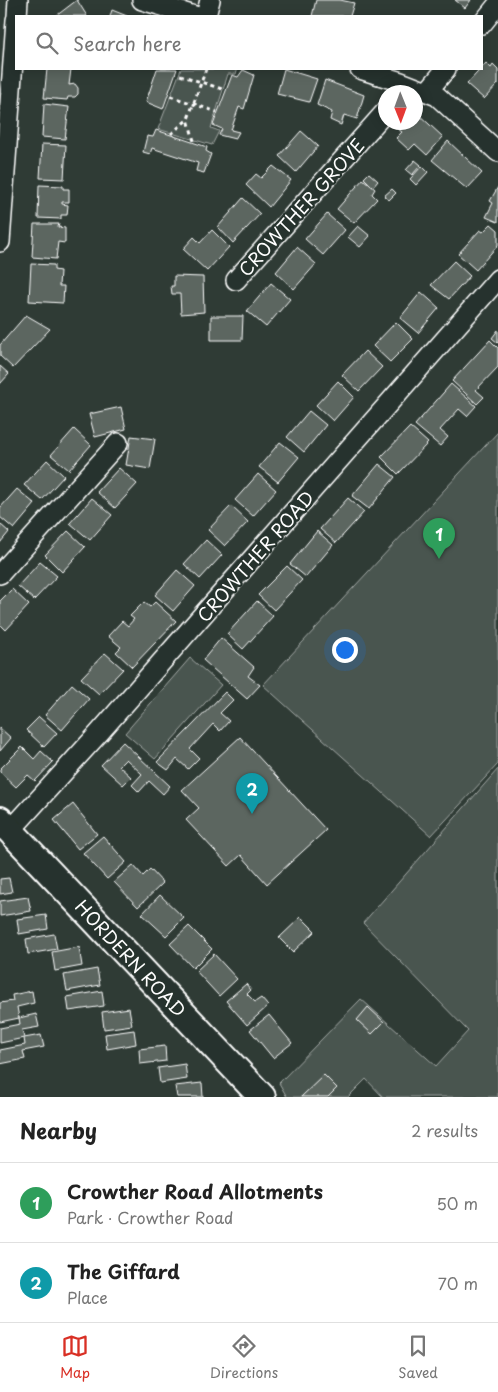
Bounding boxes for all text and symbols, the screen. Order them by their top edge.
search box [15,15,483,70]
icon: search [33,29,61,57]
text: Search here [73,29,182,57]
north arrow [378,85,423,130]
street label: CROWTHER GROVE [232,132,370,282]
street label: CROWTHER ROAD [190,484,320,628]
pin: 1 [423,518,455,559]
your location [332,637,358,663]
pin: 2 [236,773,268,814]
street label: HORDERN ROAD [69,893,193,1023]
text: Nearby [20,1114,97,1146]
text: 2 results [411,1118,478,1142]
text: Crowther Road Allotments [67,1177,323,1205]
text: 1 [32,1191,40,1215]
text: 50 m [437,1191,478,1215]
text: Park · Crowther Road [67,1205,233,1229]
text: The Giffard [67,1257,180,1285]
text: 2 [30,1271,42,1295]
text: 70 m [438,1271,478,1295]
text: Place [67,1285,108,1309]
tab: Map [60,1332,90,1383]
tab: Directions [210,1332,278,1383]
tab: Saved [398,1332,438,1383]

